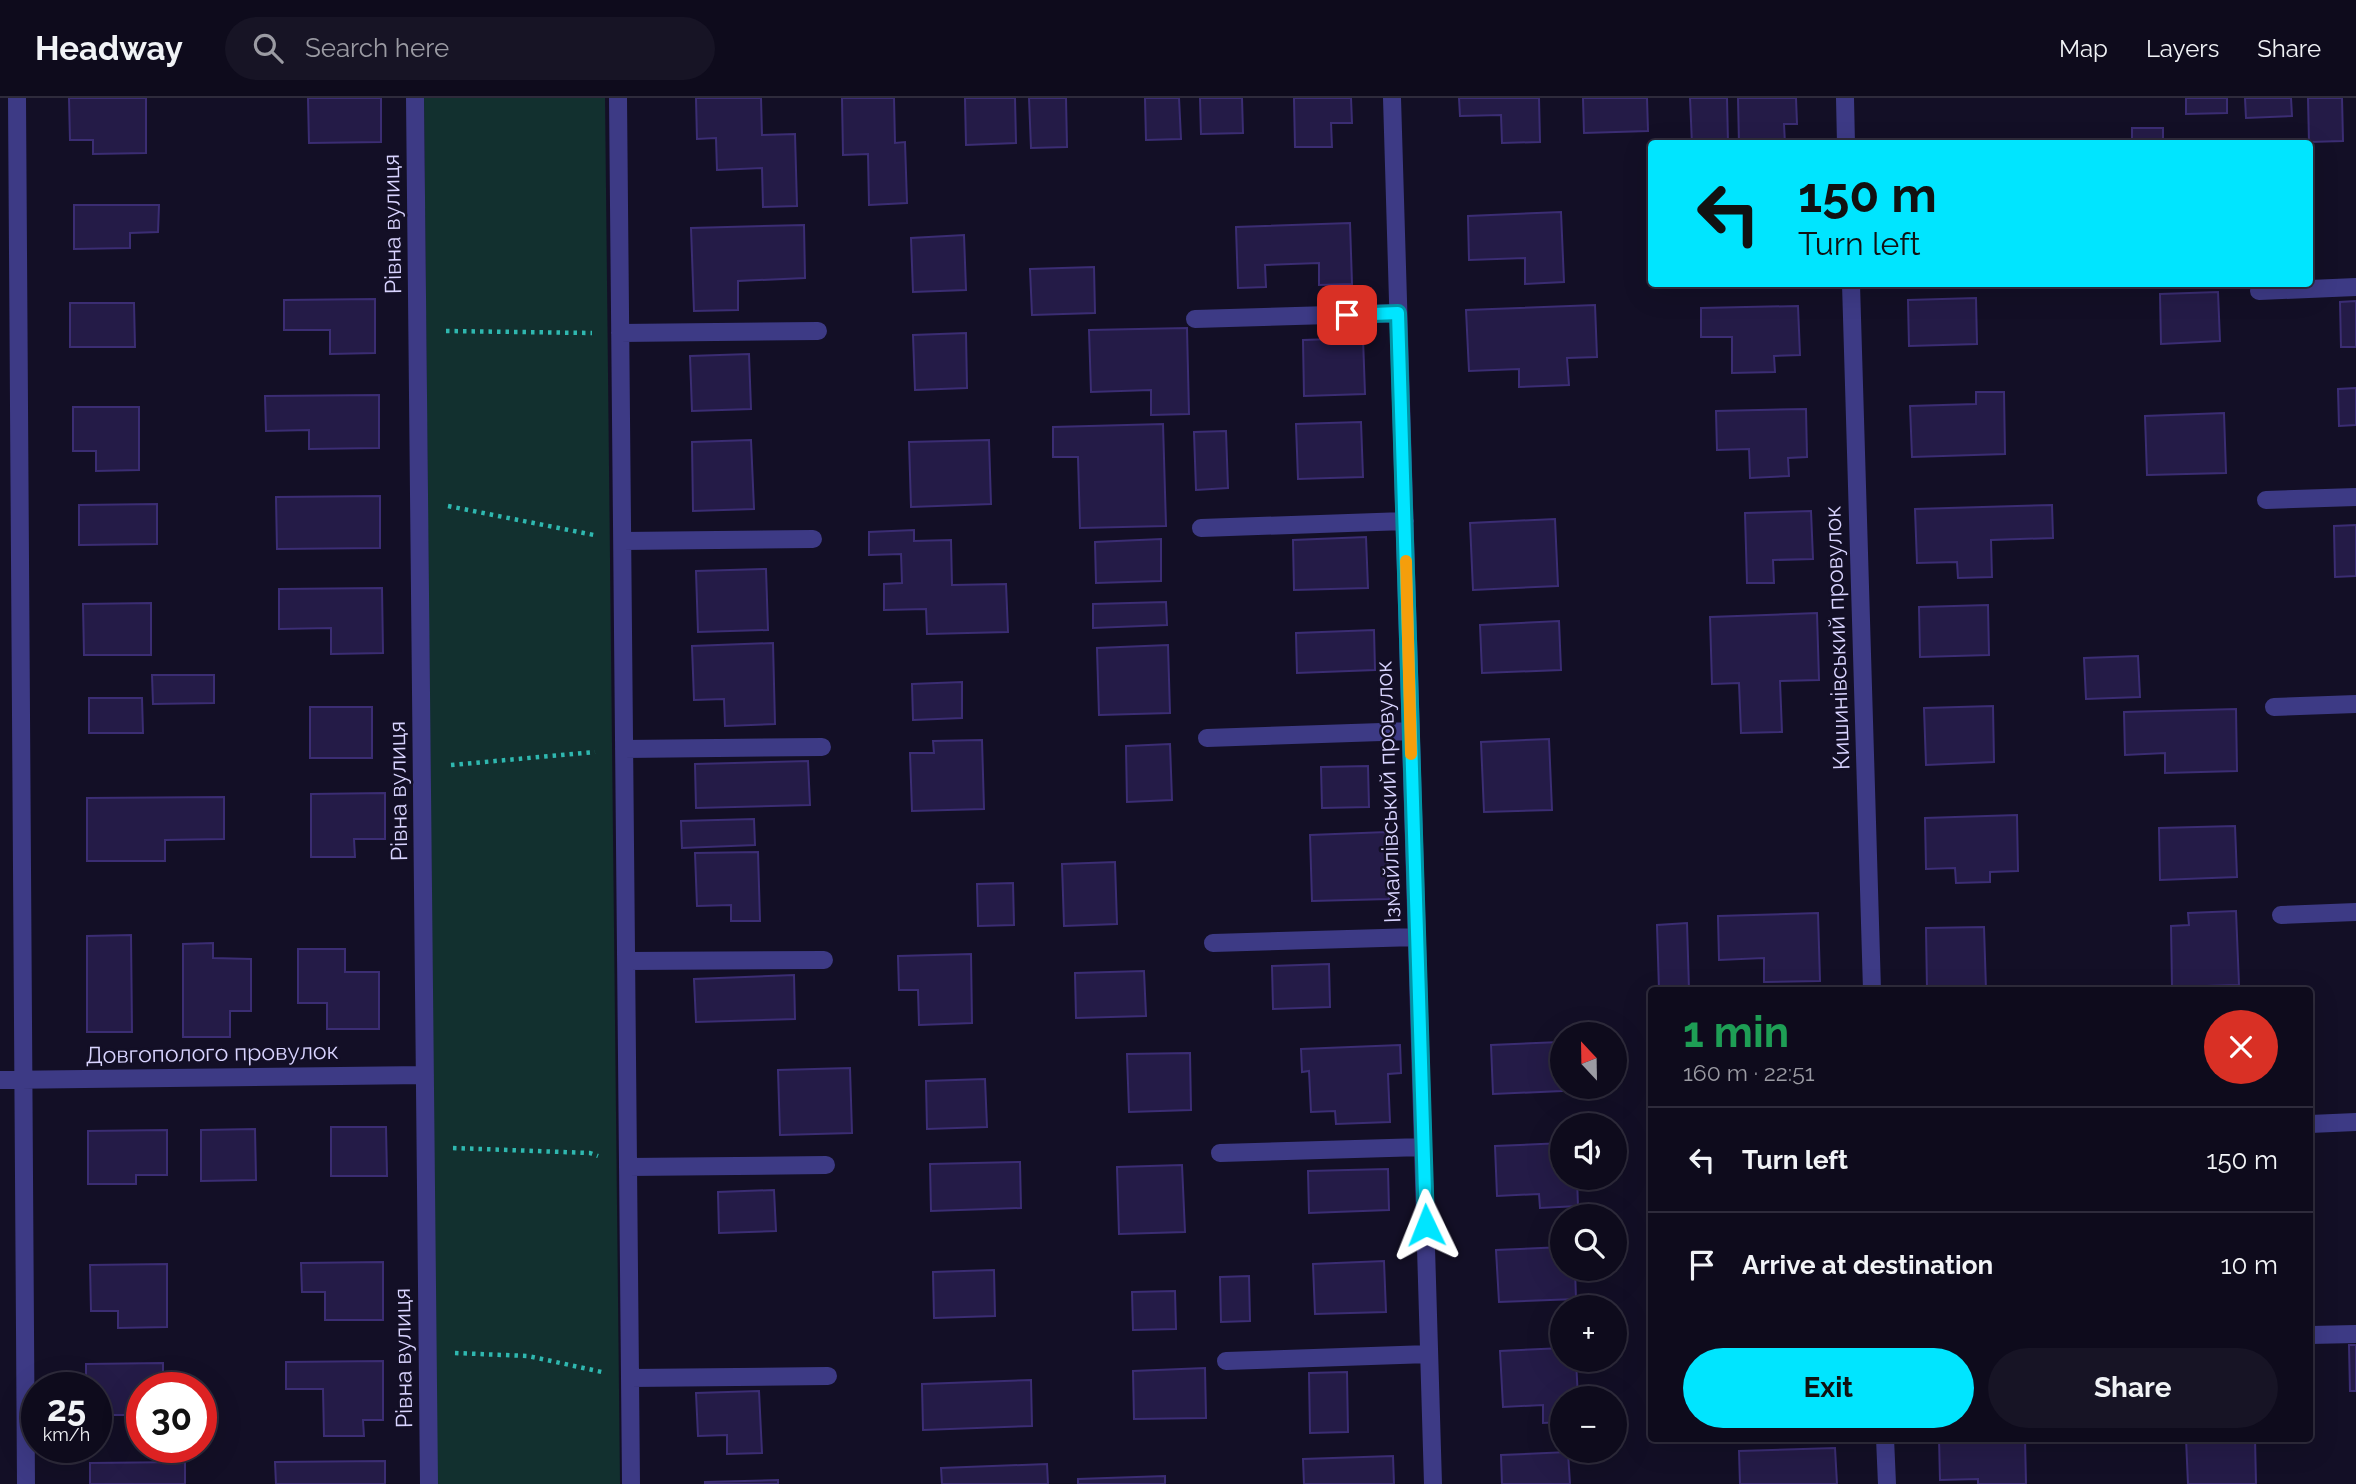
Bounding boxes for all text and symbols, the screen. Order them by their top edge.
search box [225,17,715,80]
text: Headway [35,29,183,68]
icon: search [249,29,287,67]
text: Search here [305,33,449,63]
text: Map [2059,34,2108,63]
text: Layers [2146,34,2219,63]
text: Share [2257,34,2321,63]
street label: Рівна вулиця [377,154,406,294]
text: 150 m [1798,166,1937,223]
icon: left [1683,168,1774,259]
text: Turn left [1798,225,1920,262]
pin [1317,285,1377,345]
icon: arrive [1328,296,1366,334]
street label: Кишинівський провулок [1818,505,1855,771]
street label: Ізмайлівський провулок [1369,660,1406,924]
street label: Рівна вулиця [383,721,412,861]
text: 1 min [1683,1008,1789,1057]
button: close [2204,1010,2278,1084]
north arrow [1550,1022,1628,1099]
map controls [1550,1022,1627,1463]
street label: Довгополого провулок [85,1037,339,1068]
text: 160 m · 22:51 [1683,1059,1815,1086]
button: sound [1550,1113,1627,1190]
icon: left [1683,1141,1721,1179]
text: Turn left [1742,1145,1848,1175]
text: 150 m [2206,1145,2278,1175]
position arrow [1389,1188,1463,1262]
button: search [1550,1204,1627,1281]
icon: arrive [1683,1246,1721,1284]
text: Arrive at destination [1742,1250,1993,1280]
text: 10 m [2220,1250,2278,1280]
street label: Рівна вулиця [388,1288,417,1428]
button: + [1550,1295,1627,1372]
button: Exit [1683,1348,1974,1428]
button: Share [1988,1348,2278,1428]
speed limit sign: 30 [126,1372,217,1463]
button: − [1550,1386,1627,1463]
text: 25 [47,1388,86,1429]
text: km/h [43,1424,90,1445]

